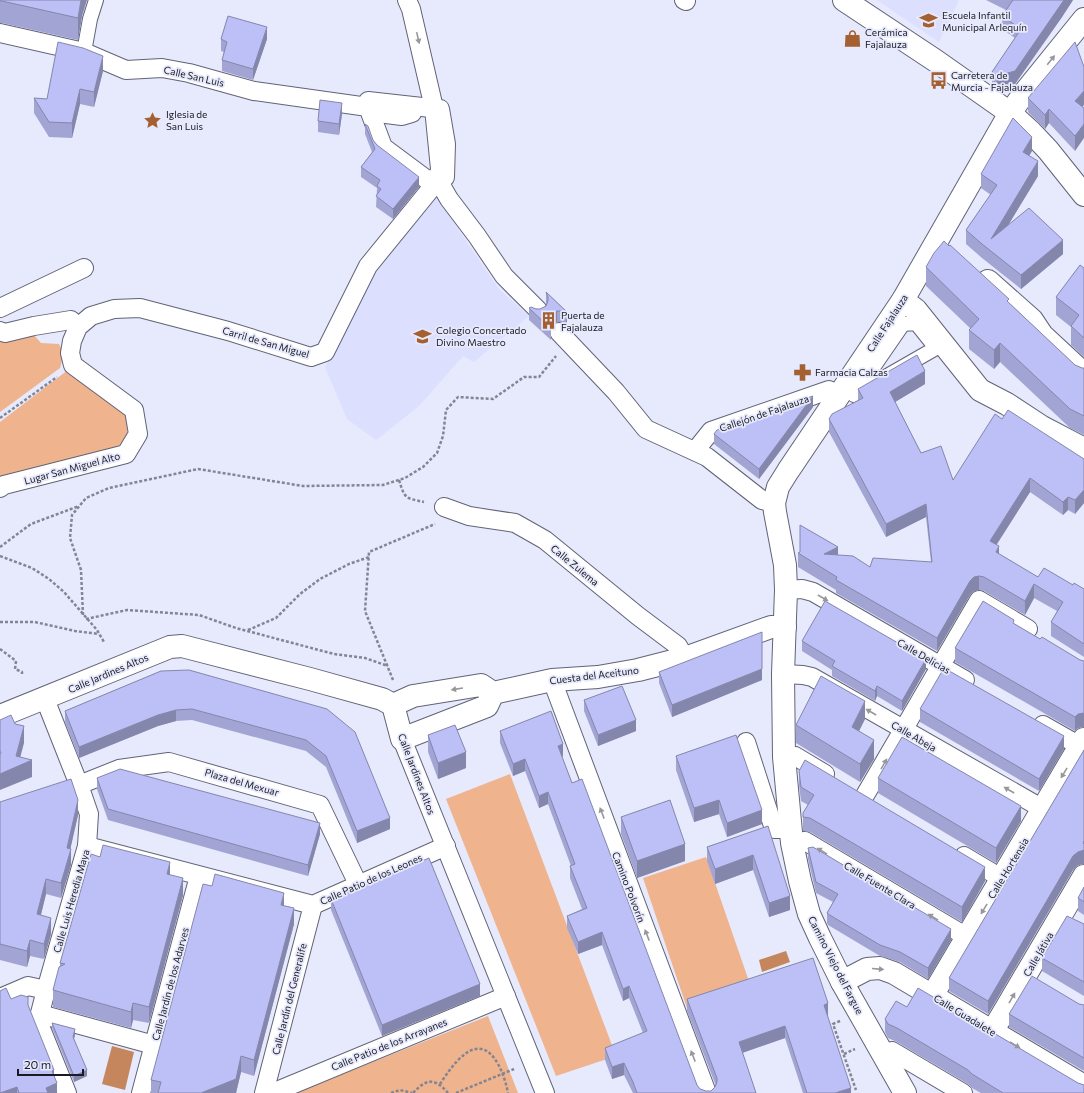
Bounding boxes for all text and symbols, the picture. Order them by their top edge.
place label: Escuela Infantil Municipal Arlequín [942,9,1027,33]
school or university icon: Escuela Infantil Municipal Arlequín [919,11,939,31]
place label: Cerámica Fajalauza [865,26,908,50]
shop icon: Cerámica Fajalauza [842,28,862,48]
one-way arrow [415,31,421,44]
one-way arrow [1046,55,1055,66]
street label: Calle San Luis [163,63,226,89]
place label: Carretera de Murcia - Fajalauza [951,69,1033,93]
bus stop icon: Carretera de Murcia - Fajalauza [928,71,948,91]
place label: Iglesia de San Luis [166,108,207,132]
place icon: Iglesia de San Luis [143,110,163,130]
street label: Calle Fajalauza [864,292,910,354]
place label: Puerta de Fajalauza [561,309,604,333]
building icon: Puerta de Fajalauza [538,311,558,331]
street label: Carril de San Miguel [221,324,311,360]
place label: Colegio Concertado Divino Maestro [436,324,526,348]
school or university icon: Colegio Concertado Divino Maestro [413,326,433,346]
pharmacy icon: Farmacia Calzas [792,362,812,382]
place label: Farmacia Calzas [815,366,888,378]
street label: Callejón de Fajalauza [718,392,810,434]
street label: Lugar San Miguel Alto [23,449,121,487]
street label: Calle Zulema [549,542,601,588]
one-way arrow [817,594,829,601]
street label: Calle Delicias [895,636,953,676]
street label: Calle Jardines Altos [66,650,150,695]
street label: Cuesta del Aceituno [549,664,639,686]
one-way arrow [451,686,463,692]
one-way arrow [865,708,877,715]
street label: Calle Abeja [889,718,939,754]
street label: Calle Jardines Altos [396,732,438,817]
one-way arrow [880,759,888,769]
street label: Plaza del Mexuar [204,766,280,798]
one-way arrow [1061,767,1068,779]
one-way arrow [1003,786,1015,793]
one-way arrow [598,807,604,819]
street label: Calle Hortensia [985,835,1031,901]
one-way arrow [816,847,828,854]
street label: Calle Luis Heredia Maya [50,848,92,954]
street label: Camino Polvorín [610,850,648,924]
street label: Calle Patio de los Leones [318,851,424,907]
street label: Calle Fuente Clara [842,859,918,911]
one-way arrow [980,903,987,915]
one-way arrow [927,913,939,920]
street label: Camino Viejo del Fargue [806,914,866,1016]
street label: Calle Jardín de los Adarves [149,926,191,1042]
one-way arrow [644,928,650,940]
street label: Calle Játiva [1020,930,1056,978]
street label: Calle Jardín del Generalife [269,942,309,1056]
one-way arrow [872,966,884,972]
street label: Calle Guadalete [932,992,998,1038]
one-way arrow [1009,992,1016,1004]
street label: Calle Patio de los Arrayanes [329,1015,449,1073]
one-way arrow [1009,1042,1021,1049]
one-way arrow [690,1050,696,1062]
scale bar [18,1051,83,1077]
text: 20 m [24,1057,51,1071]

